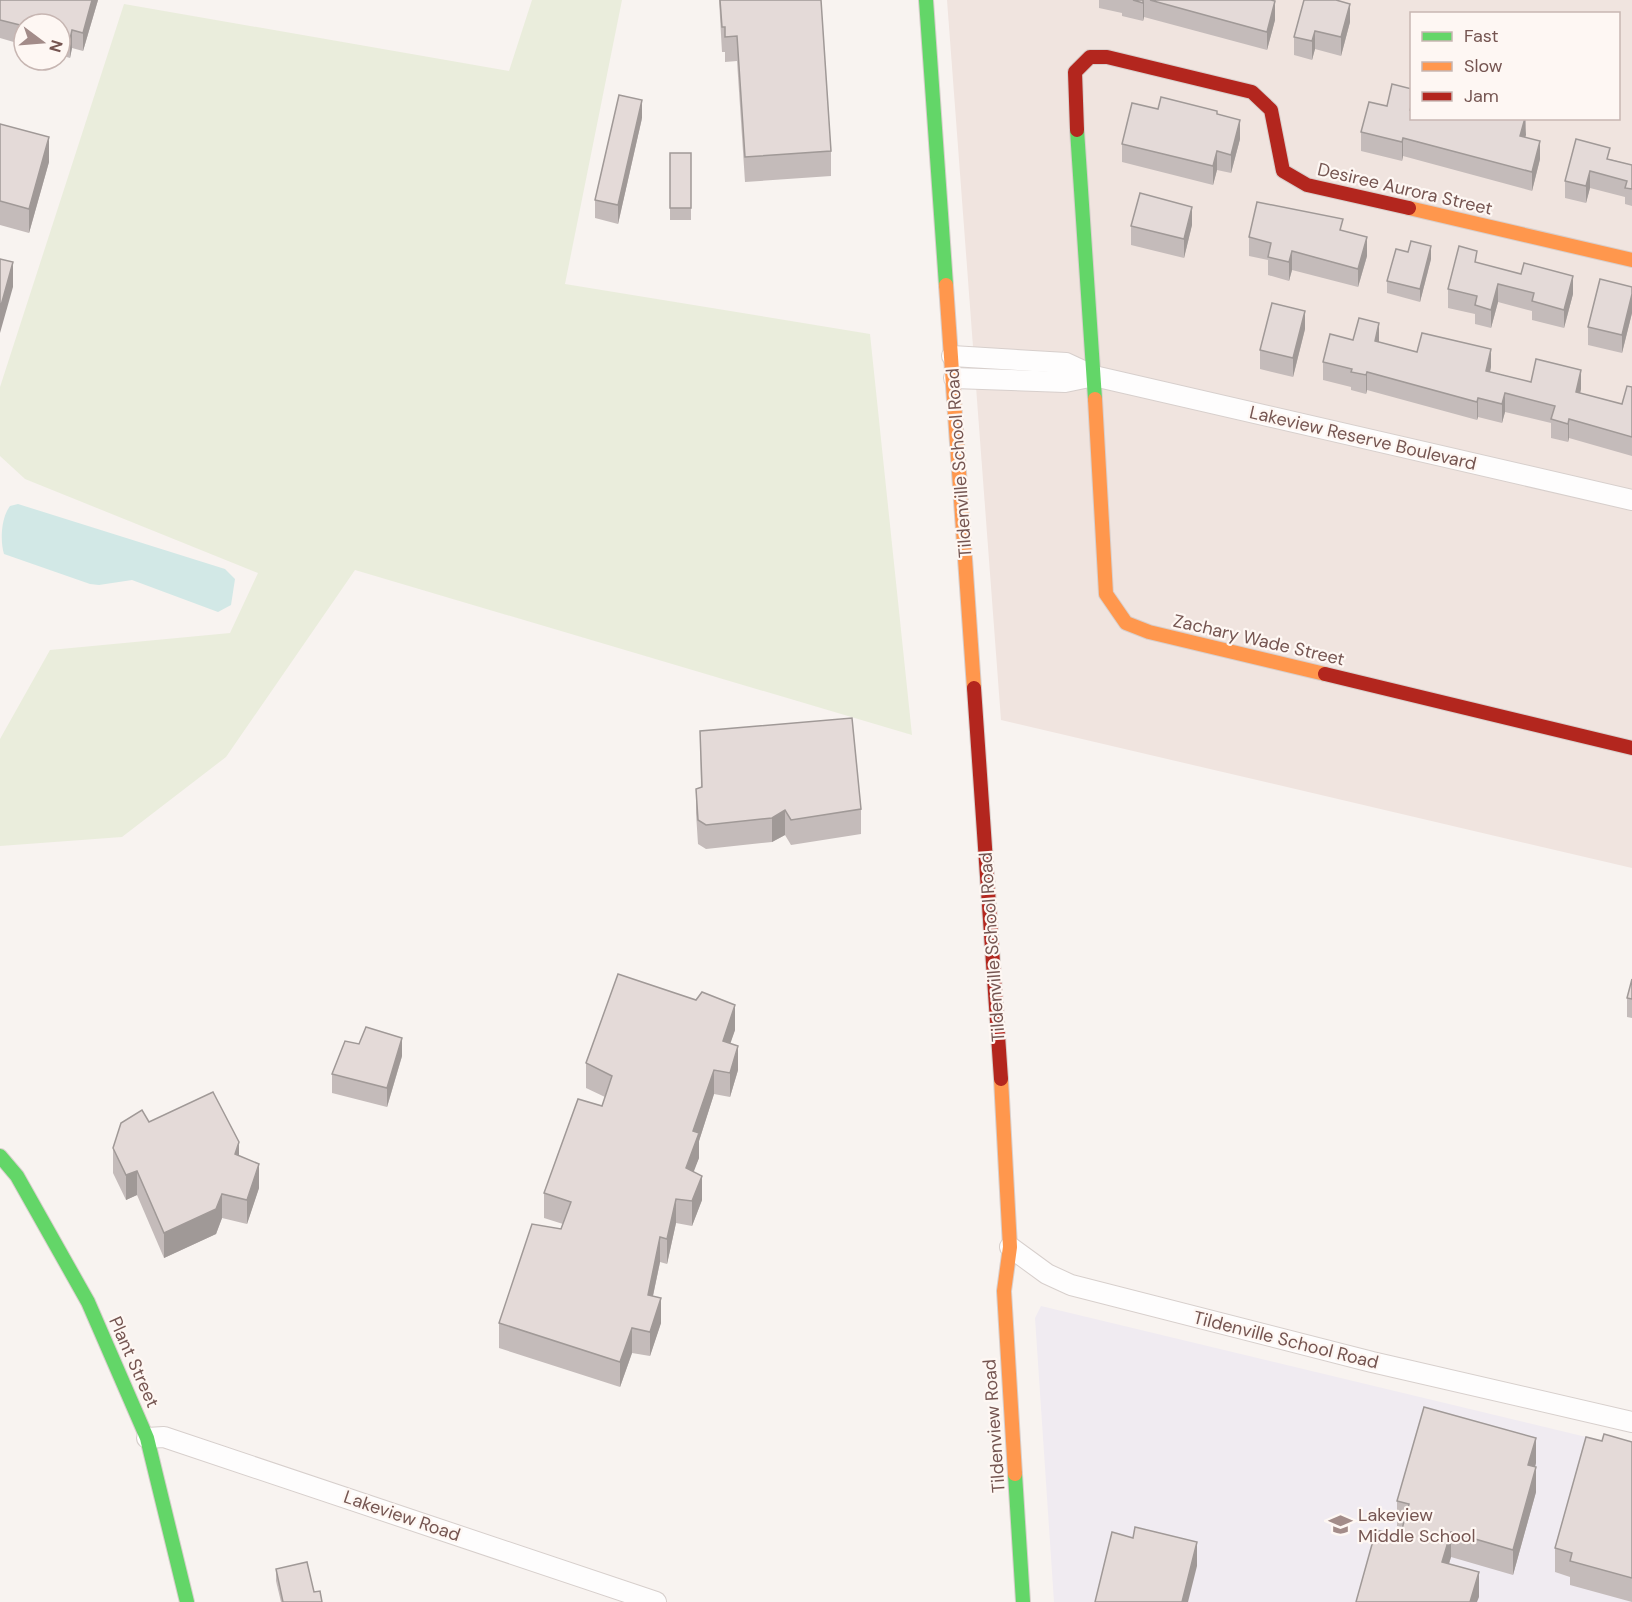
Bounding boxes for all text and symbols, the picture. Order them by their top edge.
north arrow [12,12,72,72]
legend [1410,12,1620,120]
text: Fast [1464,24,1499,48]
text: N [44,37,68,55]
text: Slow [1464,54,1503,78]
text: Jam [1464,84,1499,108]
street label: Desiree Aurora Street [1315,157,1495,221]
street label: Tildenville School Road [940,367,978,559]
street label: Lakeview Reserve Boulevard [1247,400,1479,476]
street label: Zachary Wade Street [1171,609,1347,671]
street label: Tildenville School Road [973,851,1011,1043]
street label: Tildenville School Road [1191,1305,1381,1375]
street label: Plant Street [103,1313,165,1411]
street label: Tildenview Road [977,1358,1011,1494]
street label: Lakeview Road [341,1485,463,1547]
place label: Lakeview Middle School [1358,1503,1476,1548]
school or university icon: Lakeview Middle School [1327,1512,1353,1538]

